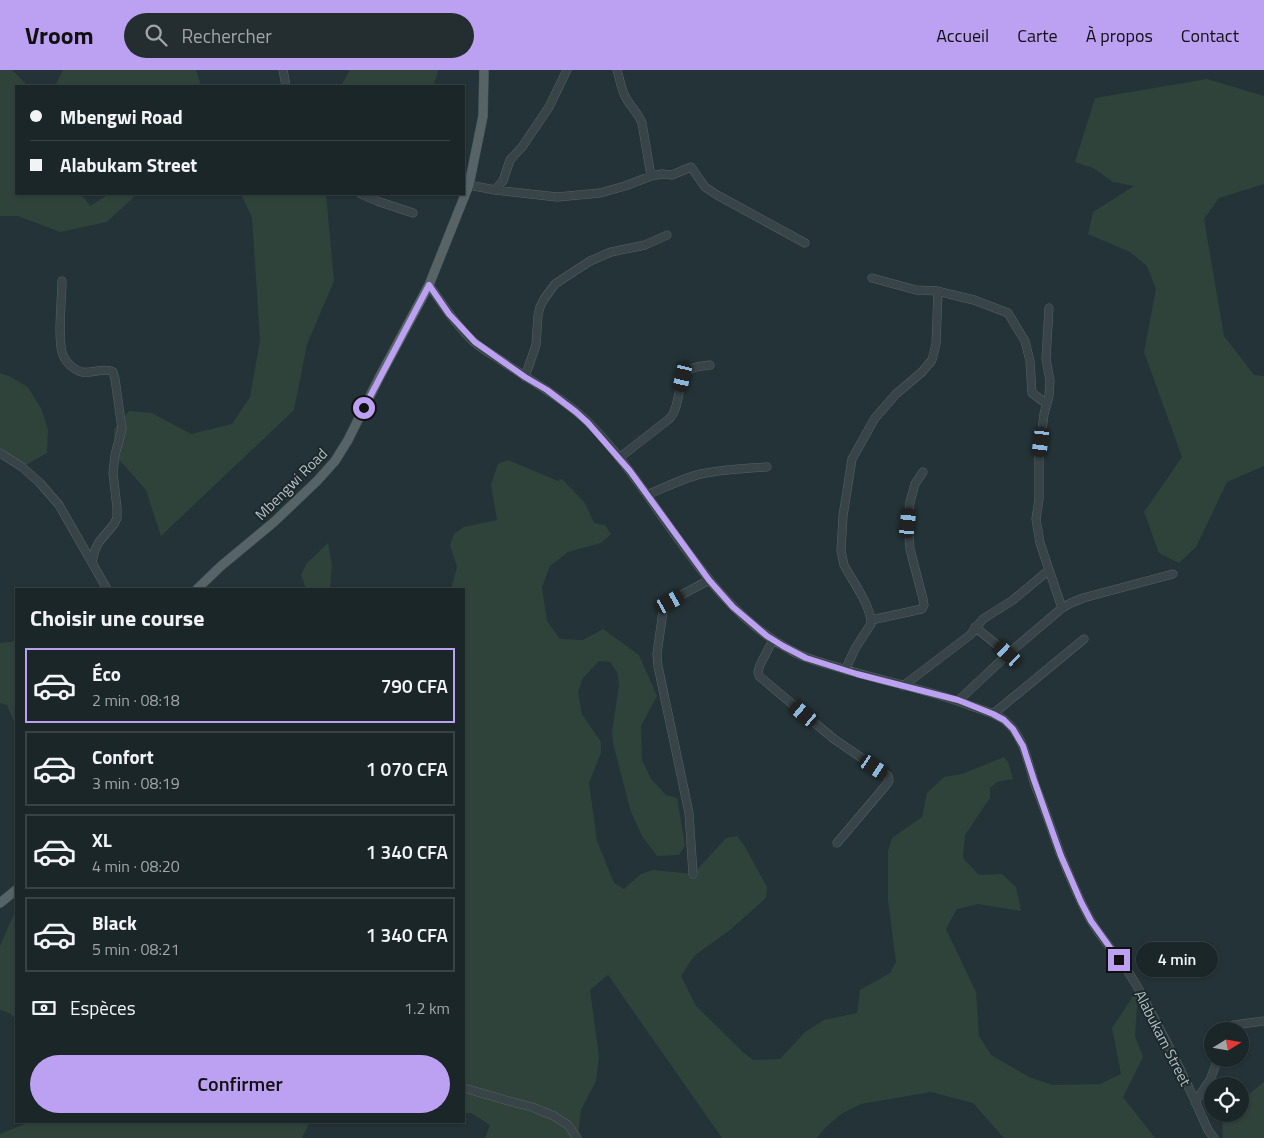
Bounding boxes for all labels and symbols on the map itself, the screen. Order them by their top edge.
car [672,361,693,393]
route start [353,397,375,419]
car [1031,426,1050,458]
street label: Mbengwi Road [250,443,332,525]
car [898,507,917,539]
car [653,588,686,616]
car [991,638,1024,670]
car [787,699,820,729]
car [857,752,890,782]
callout: 4 min [1136,942,1219,978]
route end [1108,949,1130,971]
street label: Alabukam Street [1129,986,1197,1091]
north arrow [1204,1022,1249,1068]

